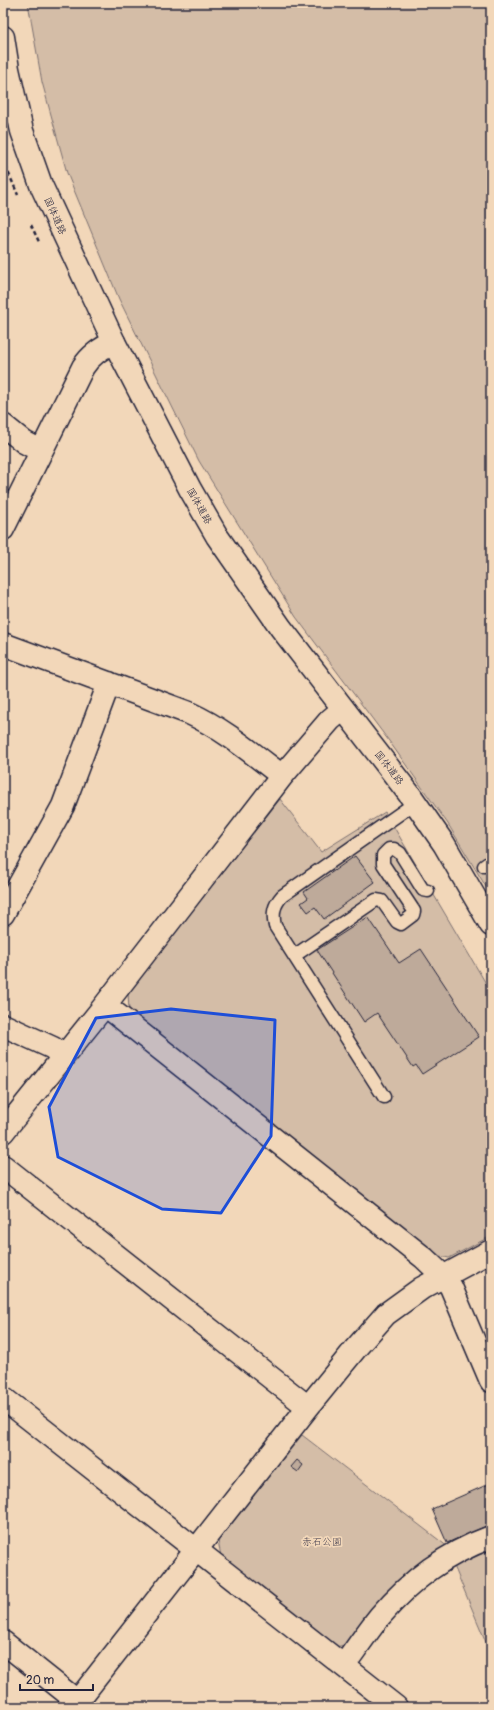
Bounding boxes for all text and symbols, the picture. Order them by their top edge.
street label: 国体道路 [41,195,69,237]
street label: 国体道路 [184,486,214,526]
street label: 国体道路 [372,749,406,787]
park label: 赤石公園 [302,1536,342,1548]
scale bar [20,1666,93,1692]
text: 20 m [26,1673,55,1688]

